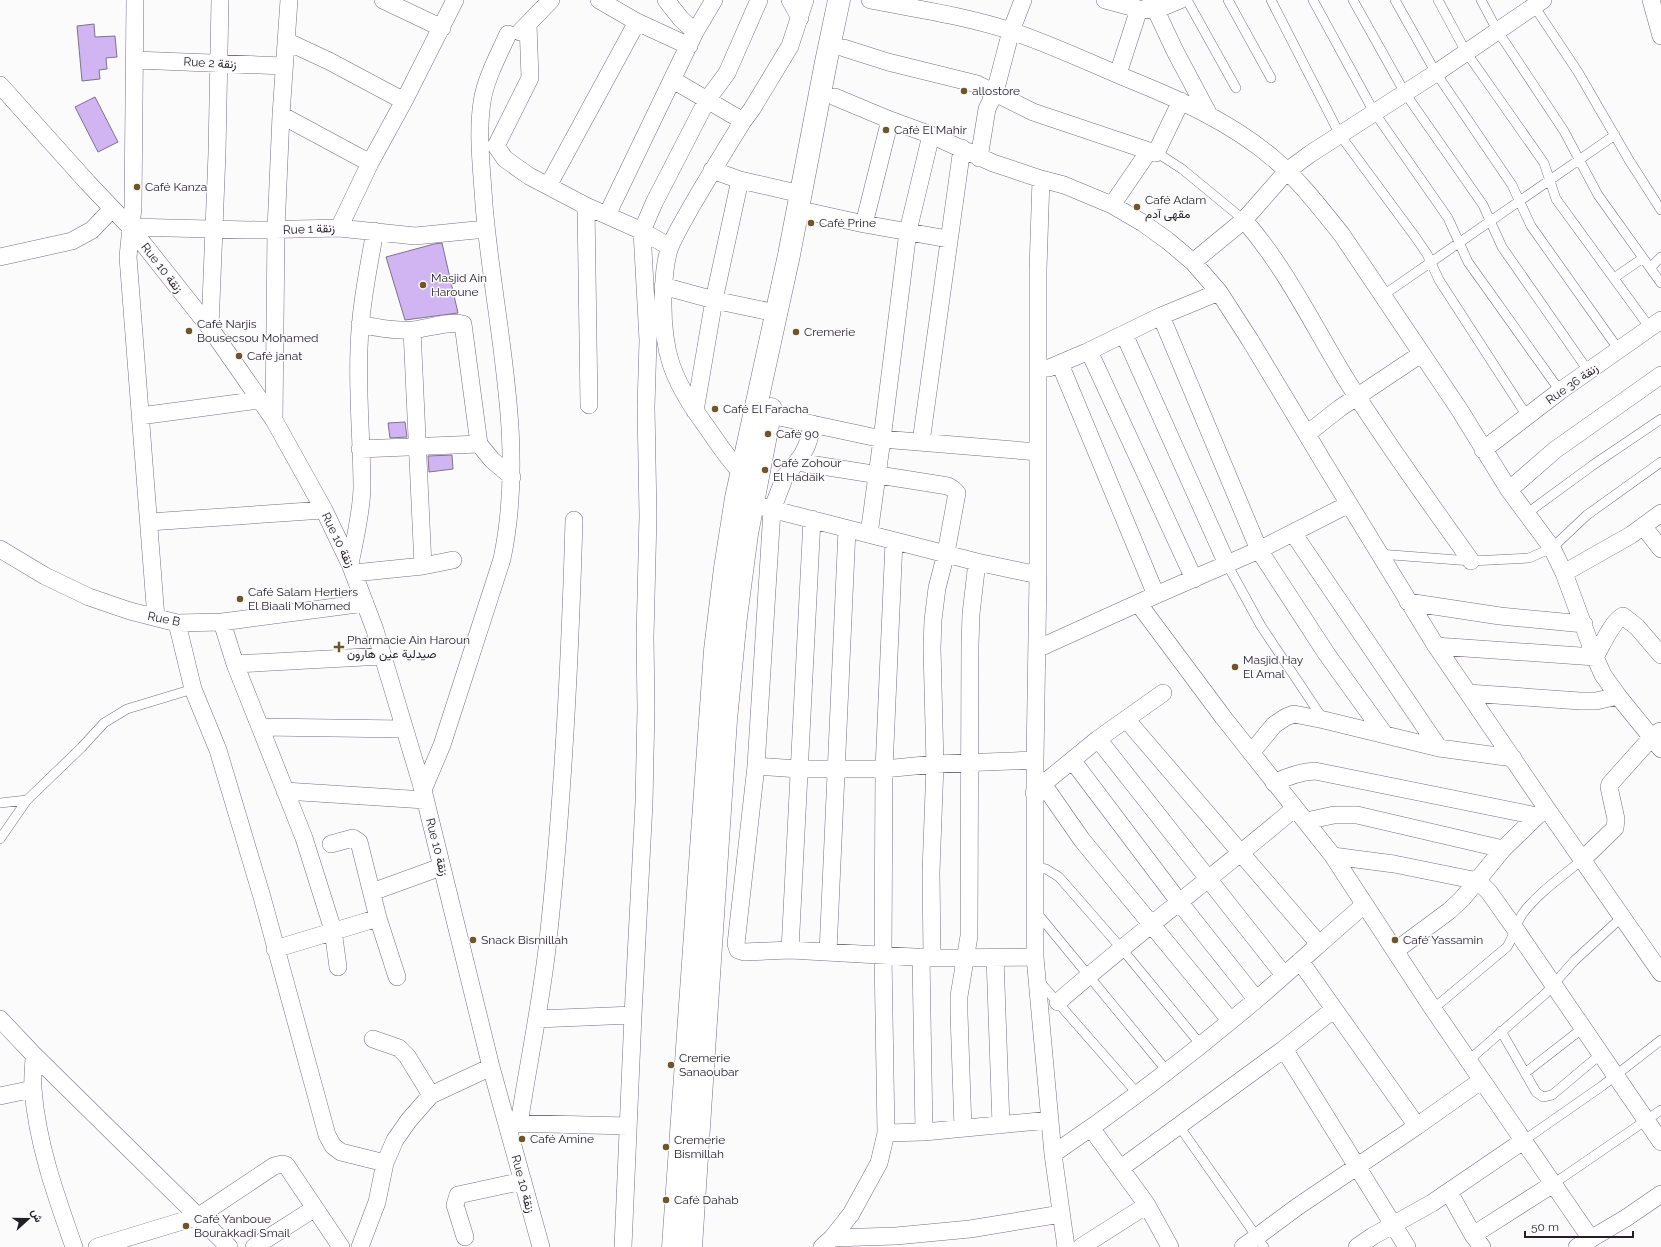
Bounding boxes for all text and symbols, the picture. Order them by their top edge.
street label: Rue 2 زنقة [183,55,237,72]
place label: allostore [972,84,1020,98]
marker: allostore [959,86,969,96]
place label: Café El Mahir [894,123,967,137]
marker: Café El Mahir [881,125,891,135]
place label: Café Kanza [145,180,207,194]
marker: Café Kanza [132,182,142,192]
place label: Café Adam مقهى آدم [1145,193,1206,222]
marker: Café Adam مقهى آدم [1132,202,1142,212]
place label: Café Prine [819,216,876,230]
marker: Café Prine [806,218,816,228]
street label: Rue 1 زنقة [283,221,335,238]
street label: Rue 10 زنقة [137,240,186,296]
place label: Masjid Ain Haroune [431,271,487,299]
marker: Masjid Ain Haroune [418,280,428,290]
place label: Café Narjis Bousecsou Mohamed [197,317,318,345]
place label: Cremerie [804,325,855,339]
marker: Café Narjis Bousecsou Mohamed [184,326,194,336]
marker: Cremerie [791,327,801,337]
place label: Café janat [247,349,302,363]
marker: Café janat [234,351,244,361]
street label: Rue 36 زنقة [1543,361,1601,408]
place label: Café El Faracha [723,402,809,416]
marker: Café El Faracha [710,404,720,414]
place label: Café 90 [776,427,819,441]
marker: Café 90 [763,429,773,439]
place label: Café Zohour El Hadaik [773,456,842,484]
marker: Café Zohour El Hadaik [760,465,770,475]
street label: Rue 10 زنقة [318,510,357,570]
place label: Café Salam Hertiers El Biaali Mohamed [248,585,358,613]
marker: Café Salam Hertiers El Biaali Mohamed [235,594,245,604]
street label: Rue B [146,609,182,629]
place label: Pharmacie Ain Haroun صيدلية عين هارون [347,633,470,662]
marker: Pharmacie Ain Haroun صيدلية عين هارون [334,642,344,652]
place label: Masjid Hay El Amal [1243,653,1304,681]
marker: Masjid Hay El Amal [1230,662,1240,672]
street label: Rue 10 زنقة [422,816,451,878]
place label: Snack Bismillah [481,933,568,947]
place label: Café Yassamin [1403,933,1483,947]
marker: Snack Bismillah [468,935,478,945]
marker: Café Yassamin [1390,935,1400,945]
place label: Cremerie Sanaoubar [679,1051,740,1079]
marker: Cremerie Sanaoubar [666,1060,676,1070]
place label: Café Amine [530,1132,594,1146]
place label: Cremerie Bismillah [674,1133,725,1161]
marker: Café Amine [517,1134,527,1144]
marker: Cremerie Bismillah [661,1142,671,1152]
street label: Rue 10 زنقة [508,1153,537,1215]
place label: Café Dahab [674,1193,739,1207]
marker: Café Dahab [661,1195,671,1205]
north arrow [8,1199,48,1239]
text: ش [28,1207,45,1224]
place label: Café Yanboue Bourakkadi Smail [194,1212,291,1240]
scale bar [1525,1213,1633,1239]
text: 50 m [1531,1220,1559,1234]
marker: Café Yanboue Bourakkadi Smail [181,1221,191,1231]

